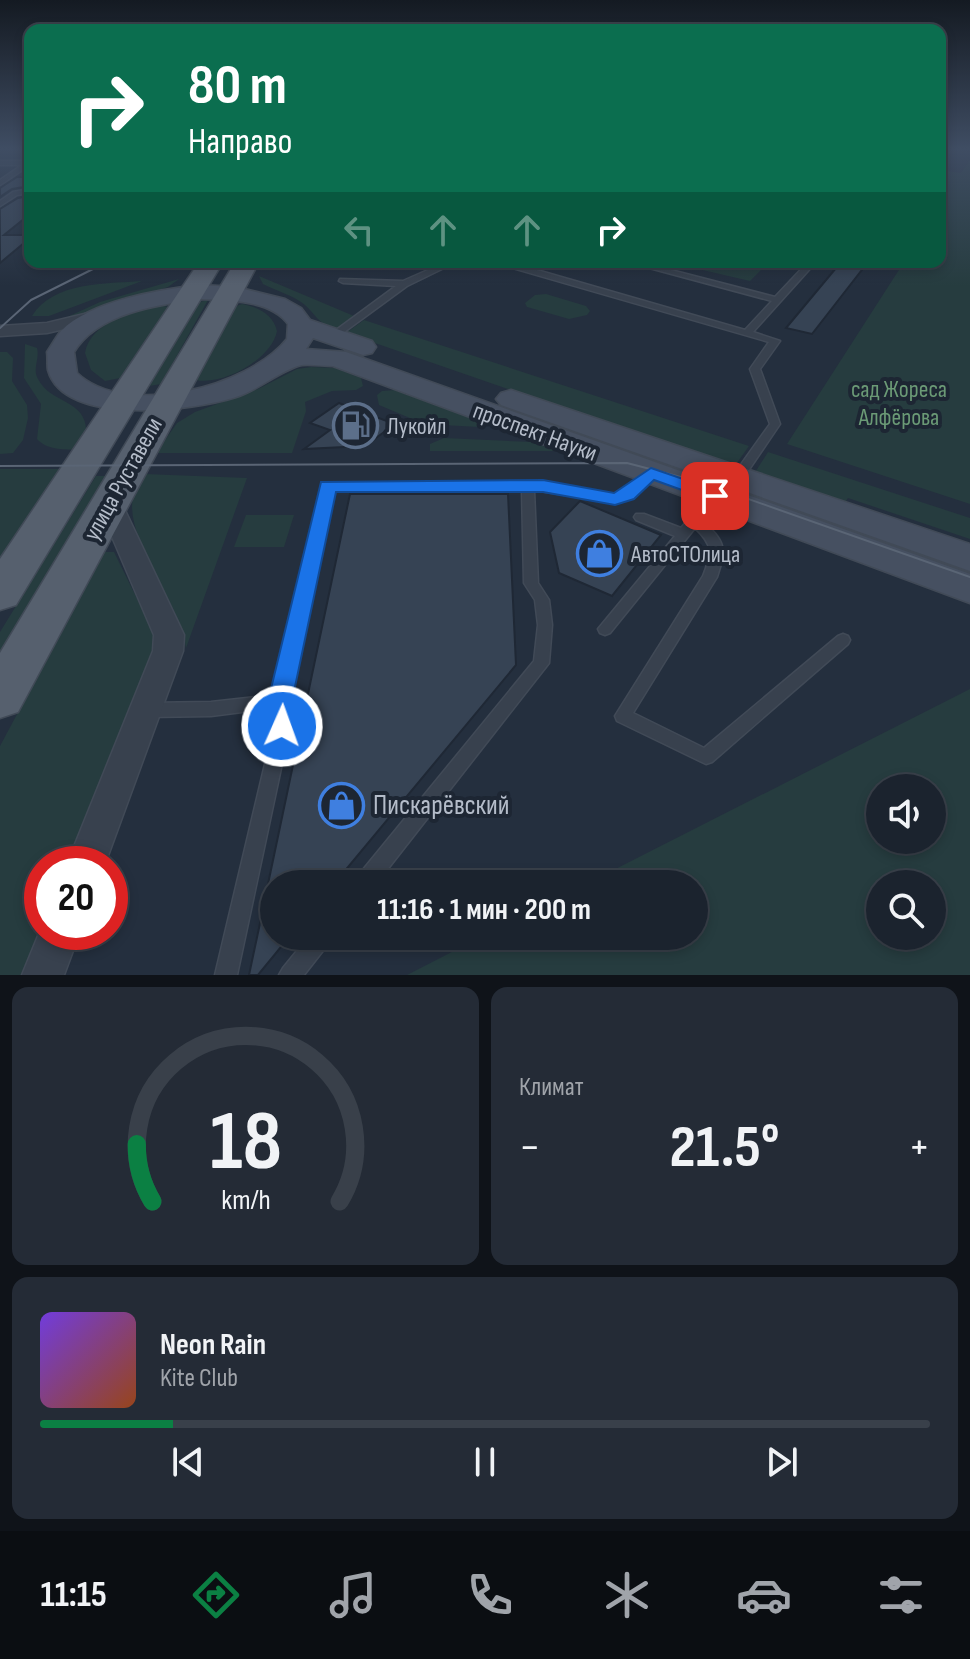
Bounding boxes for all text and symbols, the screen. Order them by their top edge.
text: 80 m [188,53,287,120]
icon: right [56,56,160,160]
text: Направо [188,121,292,164]
icon: left [337,208,381,252]
icon: ahead [421,208,465,252]
icon: ahead [505,208,549,252]
icon: right [589,208,633,252]
park label: сад Жореса Алфёрова [851,375,947,432]
street label: проспект Науки [469,396,601,468]
fuel station icon: Лукойл [332,402,380,450]
street label: улица Руставели [77,412,169,546]
place label: Лукойл [387,412,446,441]
pin [681,462,749,530]
icon: arrive [693,474,737,518]
shop icon: АвтоСТОлица [576,530,624,578]
place label: АвтоСТОлица [630,540,740,569]
position arrow [240,684,324,768]
map controls [866,774,946,950]
button: sound [866,774,946,854]
shop icon: Пискарёвский [318,781,366,829]
place label: Пискарёвский [373,789,510,822]
speed limit sign: 20 [24,846,128,950]
button: search [866,870,946,950]
text: 11:16 · 1 мин · 200 m [377,892,591,928]
text: Климат [519,1072,583,1103]
text: 18 [210,1093,281,1193]
text: 21.5° [669,1112,780,1184]
text: − [519,1121,541,1174]
text: + [908,1121,930,1174]
text: km/h [221,1183,270,1218]
text: Neon Rain [160,1327,266,1363]
text: Kite Club [160,1363,238,1394]
icon: previous [166,1440,210,1484]
icon: pause [463,1440,507,1484]
icon: next [760,1440,804,1484]
icon: directions [188,1567,244,1623]
icon: music [325,1567,381,1623]
icon: phone [462,1567,518,1623]
icon: climate [599,1567,655,1623]
icon: car [736,1567,792,1623]
icon: filters [873,1567,929,1623]
text: 11:15 [41,1574,107,1617]

